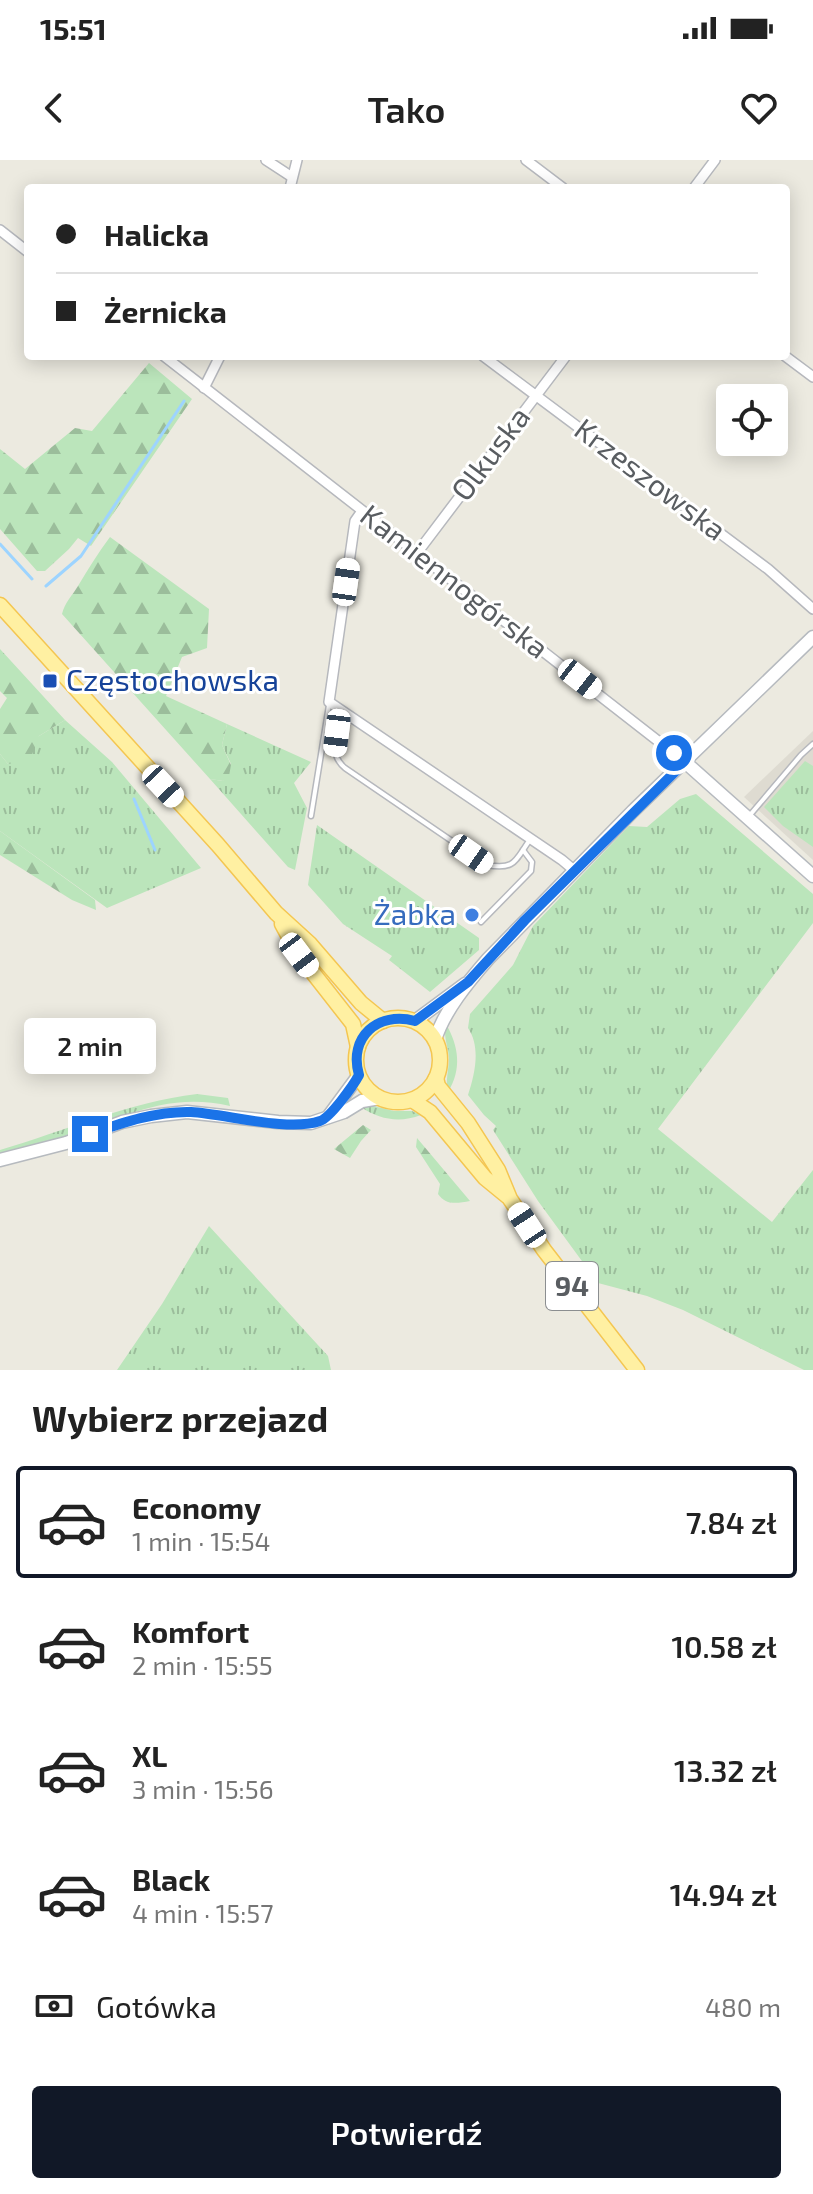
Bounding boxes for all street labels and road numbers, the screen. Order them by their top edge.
street label: Olkuska [442,399,536,507]
street label: Krzeszowska [568,410,734,547]
street label: Kamiennogórska [354,496,556,665]
road number: 94 [546,1262,598,1310]

